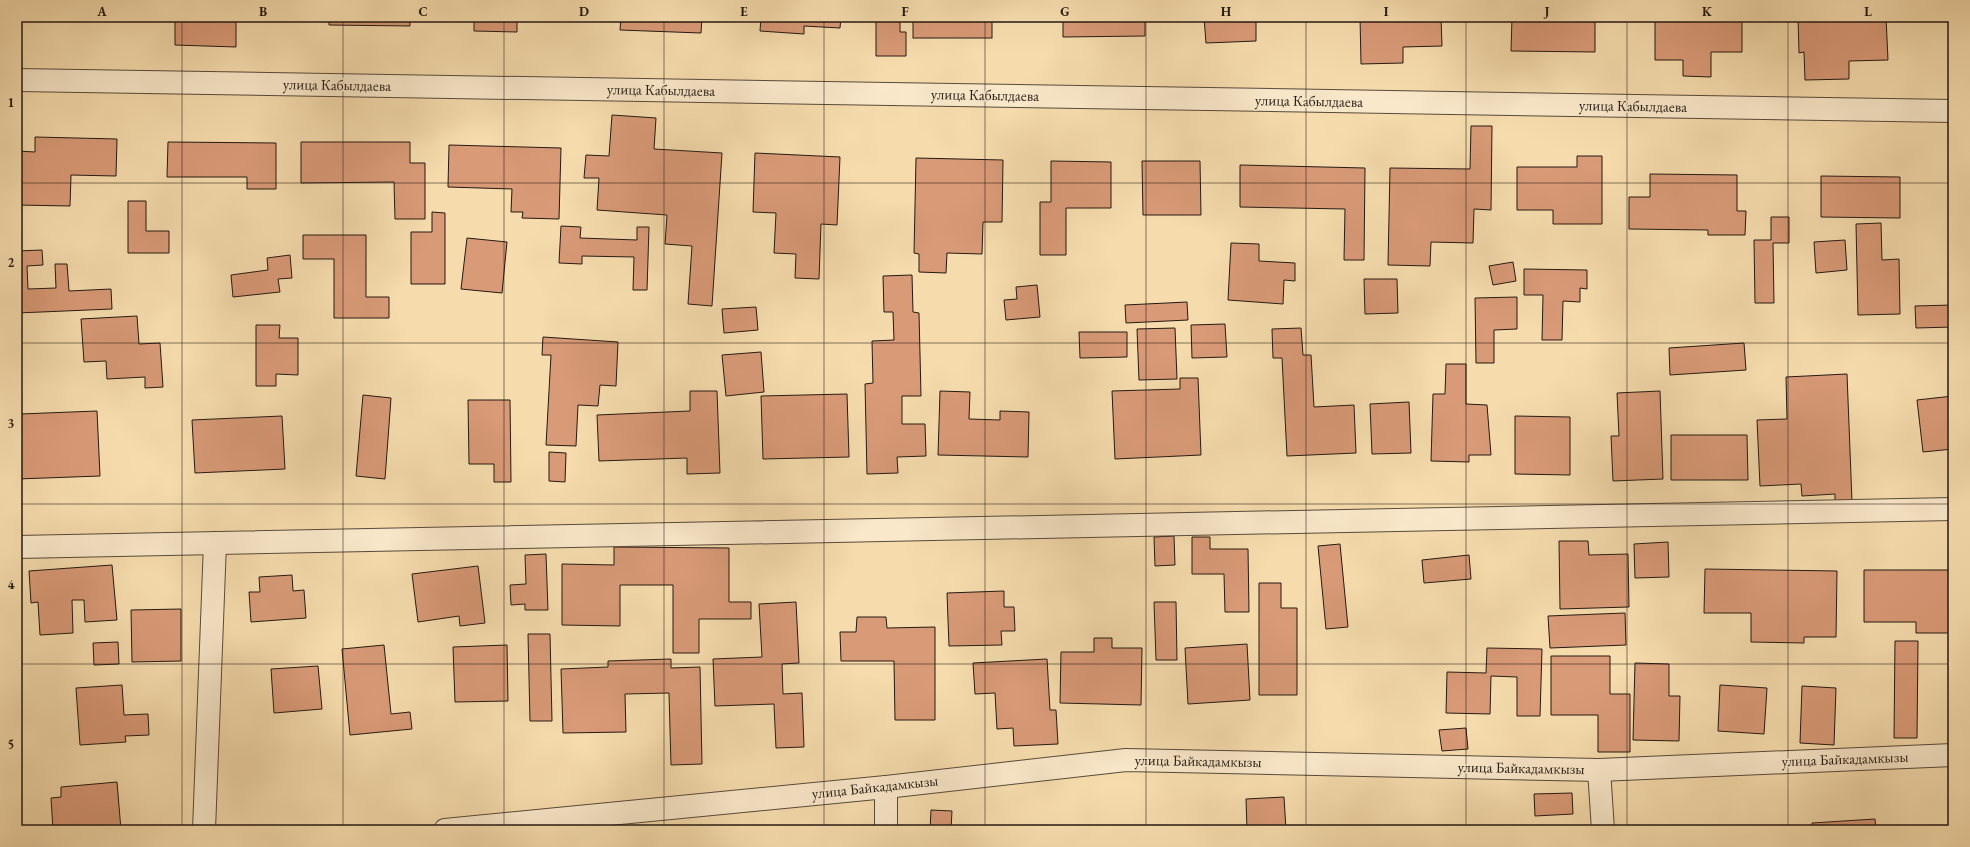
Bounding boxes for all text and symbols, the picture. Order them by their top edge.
text: A [96,3,107,20]
text: B [259,3,267,20]
text: C [418,3,428,20]
text: D [579,3,589,20]
text: E [740,3,748,20]
text: F [901,3,909,20]
text: G [1060,3,1070,20]
text: H [1221,3,1232,20]
text: I [1384,3,1389,20]
text: J [1543,3,1550,20]
text: K [1702,3,1713,20]
text: L [1864,3,1872,20]
street label: улица Кабылдаева [283,74,391,95]
street label: улица Кабылдаева [607,79,715,100]
street label: улица Кабылдаева [931,84,1039,105]
street label: улица Кабылдаева [1255,90,1363,111]
text: 1 [8,94,15,111]
street label: улица Кабылдаева [1579,95,1687,116]
text: 2 [8,254,15,271]
text: 3 [8,415,15,432]
text: 4 [8,576,15,593]
text: 5 [8,736,14,753]
street label: улица Байкадамкызы [1781,747,1909,770]
street label: улица Байкадамкызы [1134,750,1262,771]
street label: улица Байкадамкызы [1457,757,1585,778]
street label: улица Байкадамкызы [811,770,939,803]

